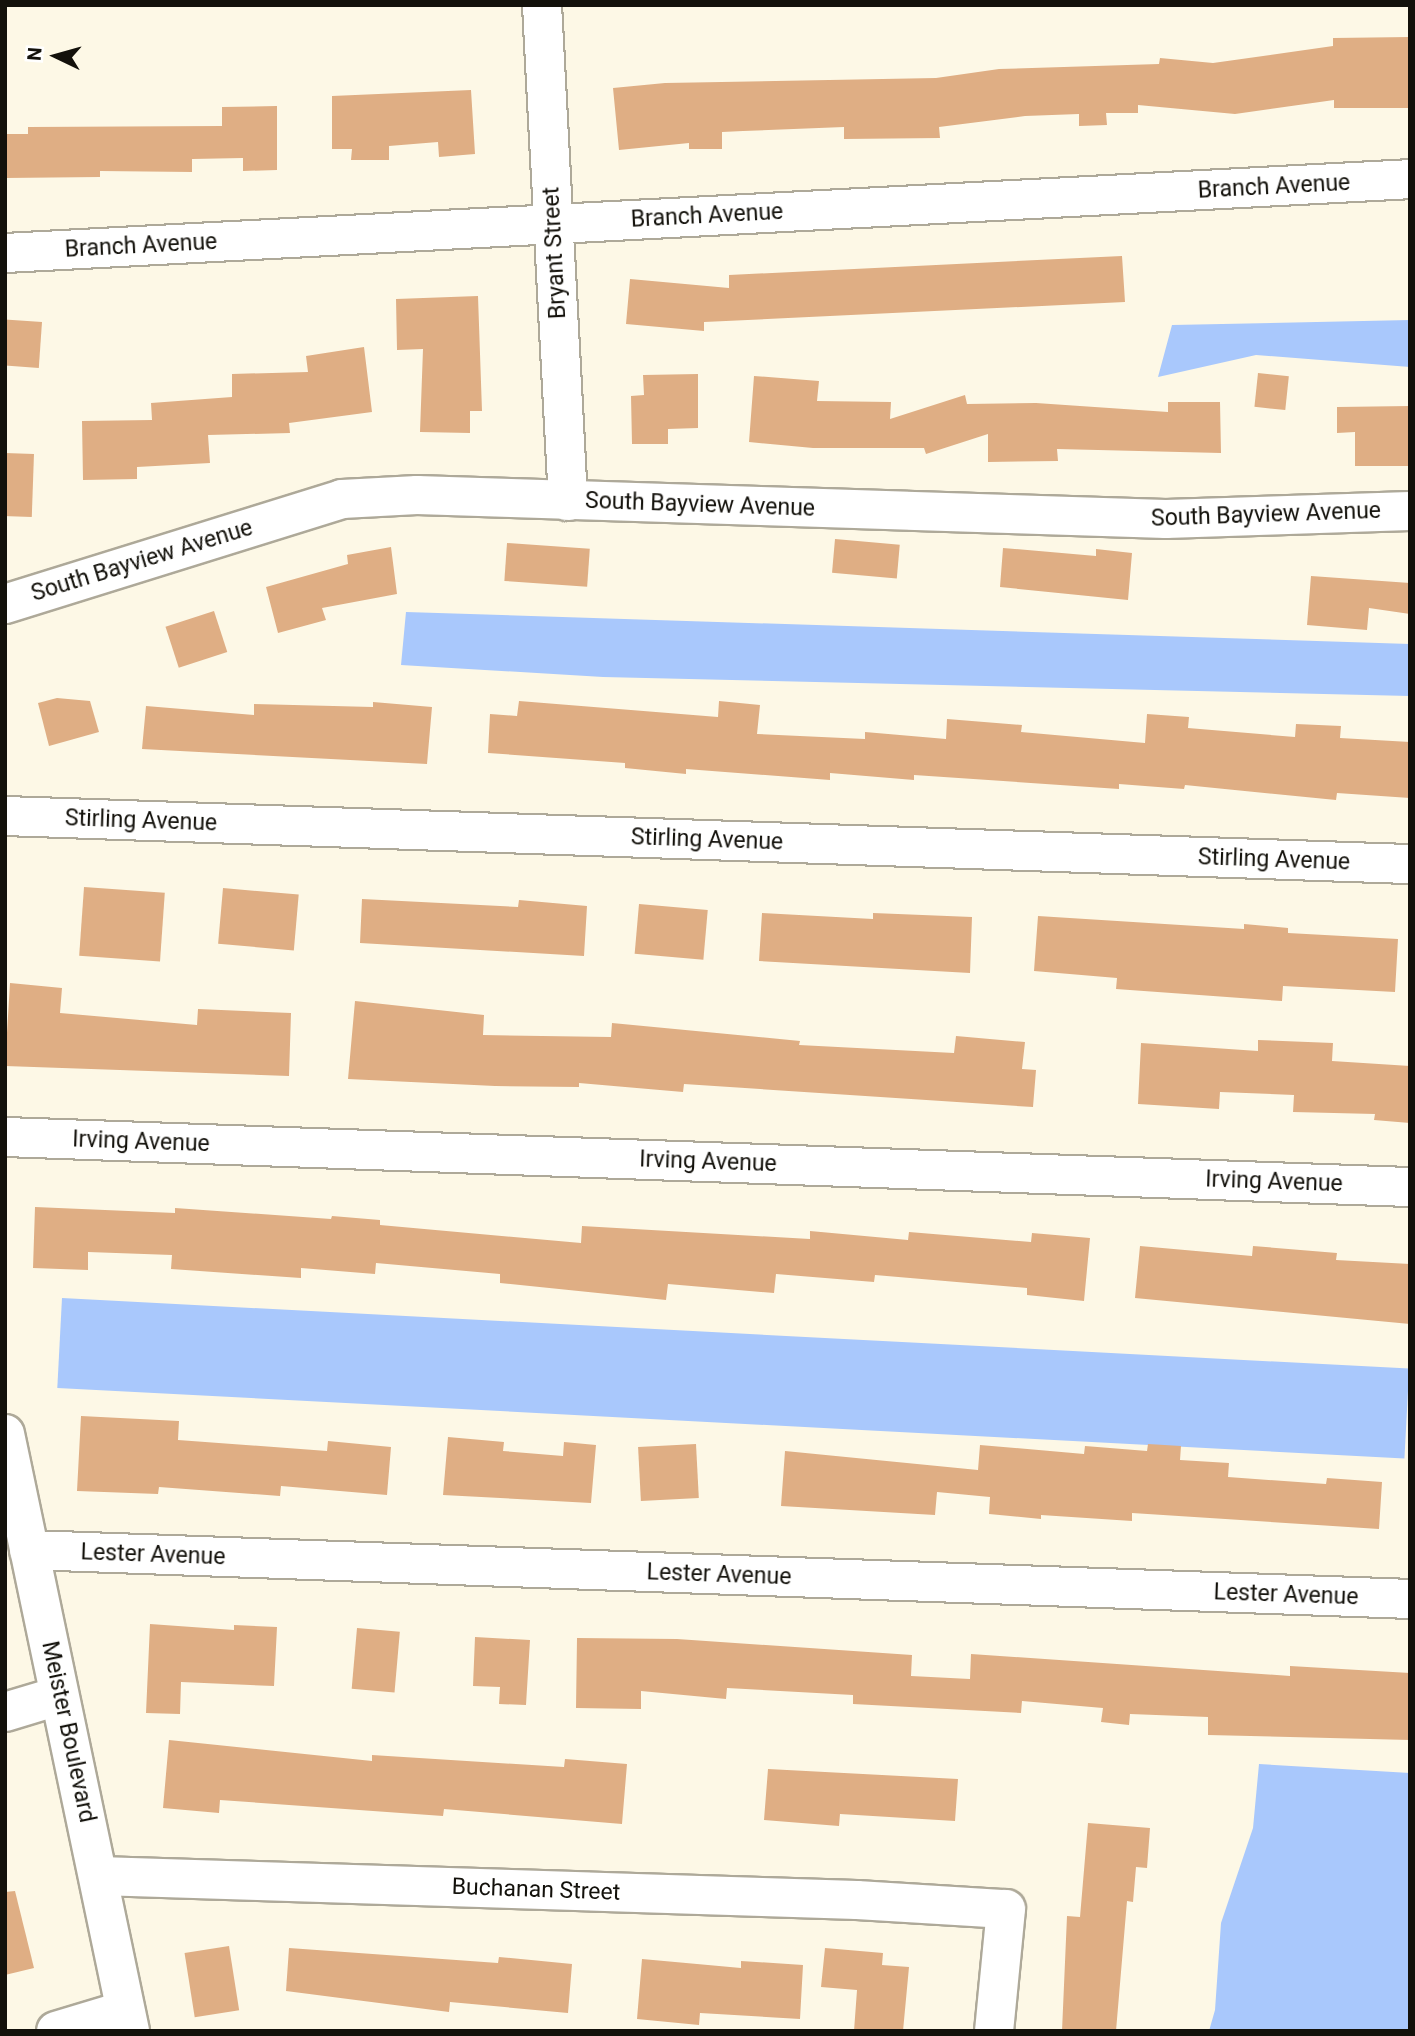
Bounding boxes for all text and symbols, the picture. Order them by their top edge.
north arrow [21,21,91,91]
text: N [23,46,47,62]
street label: Branch Avenue [1197,169,1351,205]
street label: Bryant Street [538,186,572,320]
street label: Branch Avenue [630,198,784,234]
street label: Branch Avenue [64,228,218,264]
street label: South Bayview Avenue [585,487,815,523]
street label: South Bayview Avenue [1151,497,1381,533]
street label: South Bayview Avenue [28,514,256,608]
street label: Stirling Avenue [64,805,218,837]
street label: Stirling Avenue [630,824,784,856]
street label: Stirling Avenue [1197,844,1351,876]
street label: Irving Avenue [72,1126,210,1158]
street label: Irving Avenue [639,1146,777,1178]
street label: Irving Avenue [1205,1166,1343,1198]
street label: Lester Avenue [80,1539,226,1571]
street label: Lester Avenue [646,1559,792,1591]
street label: Lester Avenue [1213,1579,1359,1611]
street label: Meister Boulevard [35,1639,101,1825]
street label: Buchanan Street [451,1873,621,1907]

